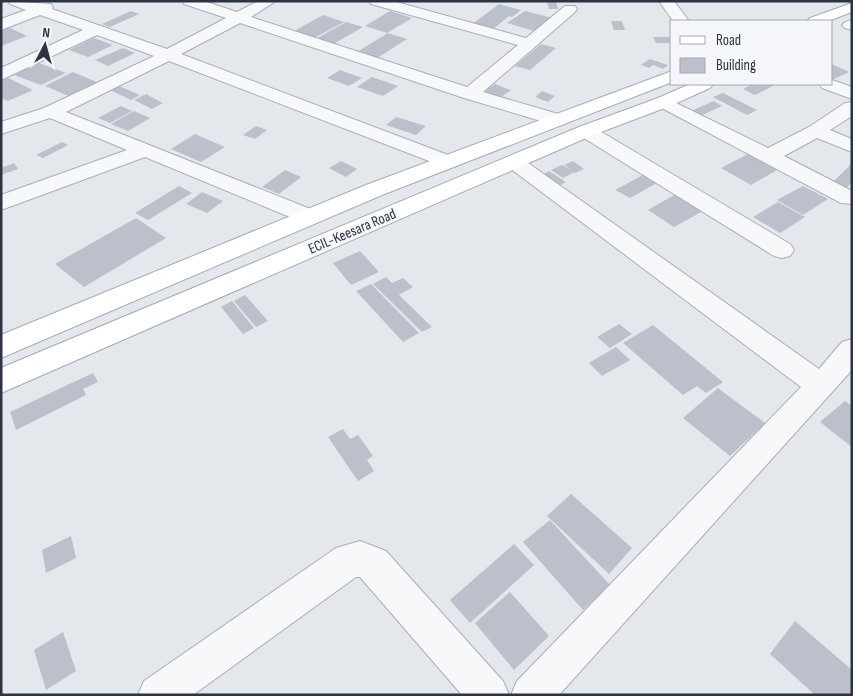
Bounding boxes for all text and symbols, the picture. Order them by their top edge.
north arrow [20,20,70,70]
legend [670,20,833,85]
text: N [42,24,51,41]
text: Road [716,31,741,50]
text: Building [716,56,756,75]
street label: ECIL-Keesara Road [305,204,399,258]

